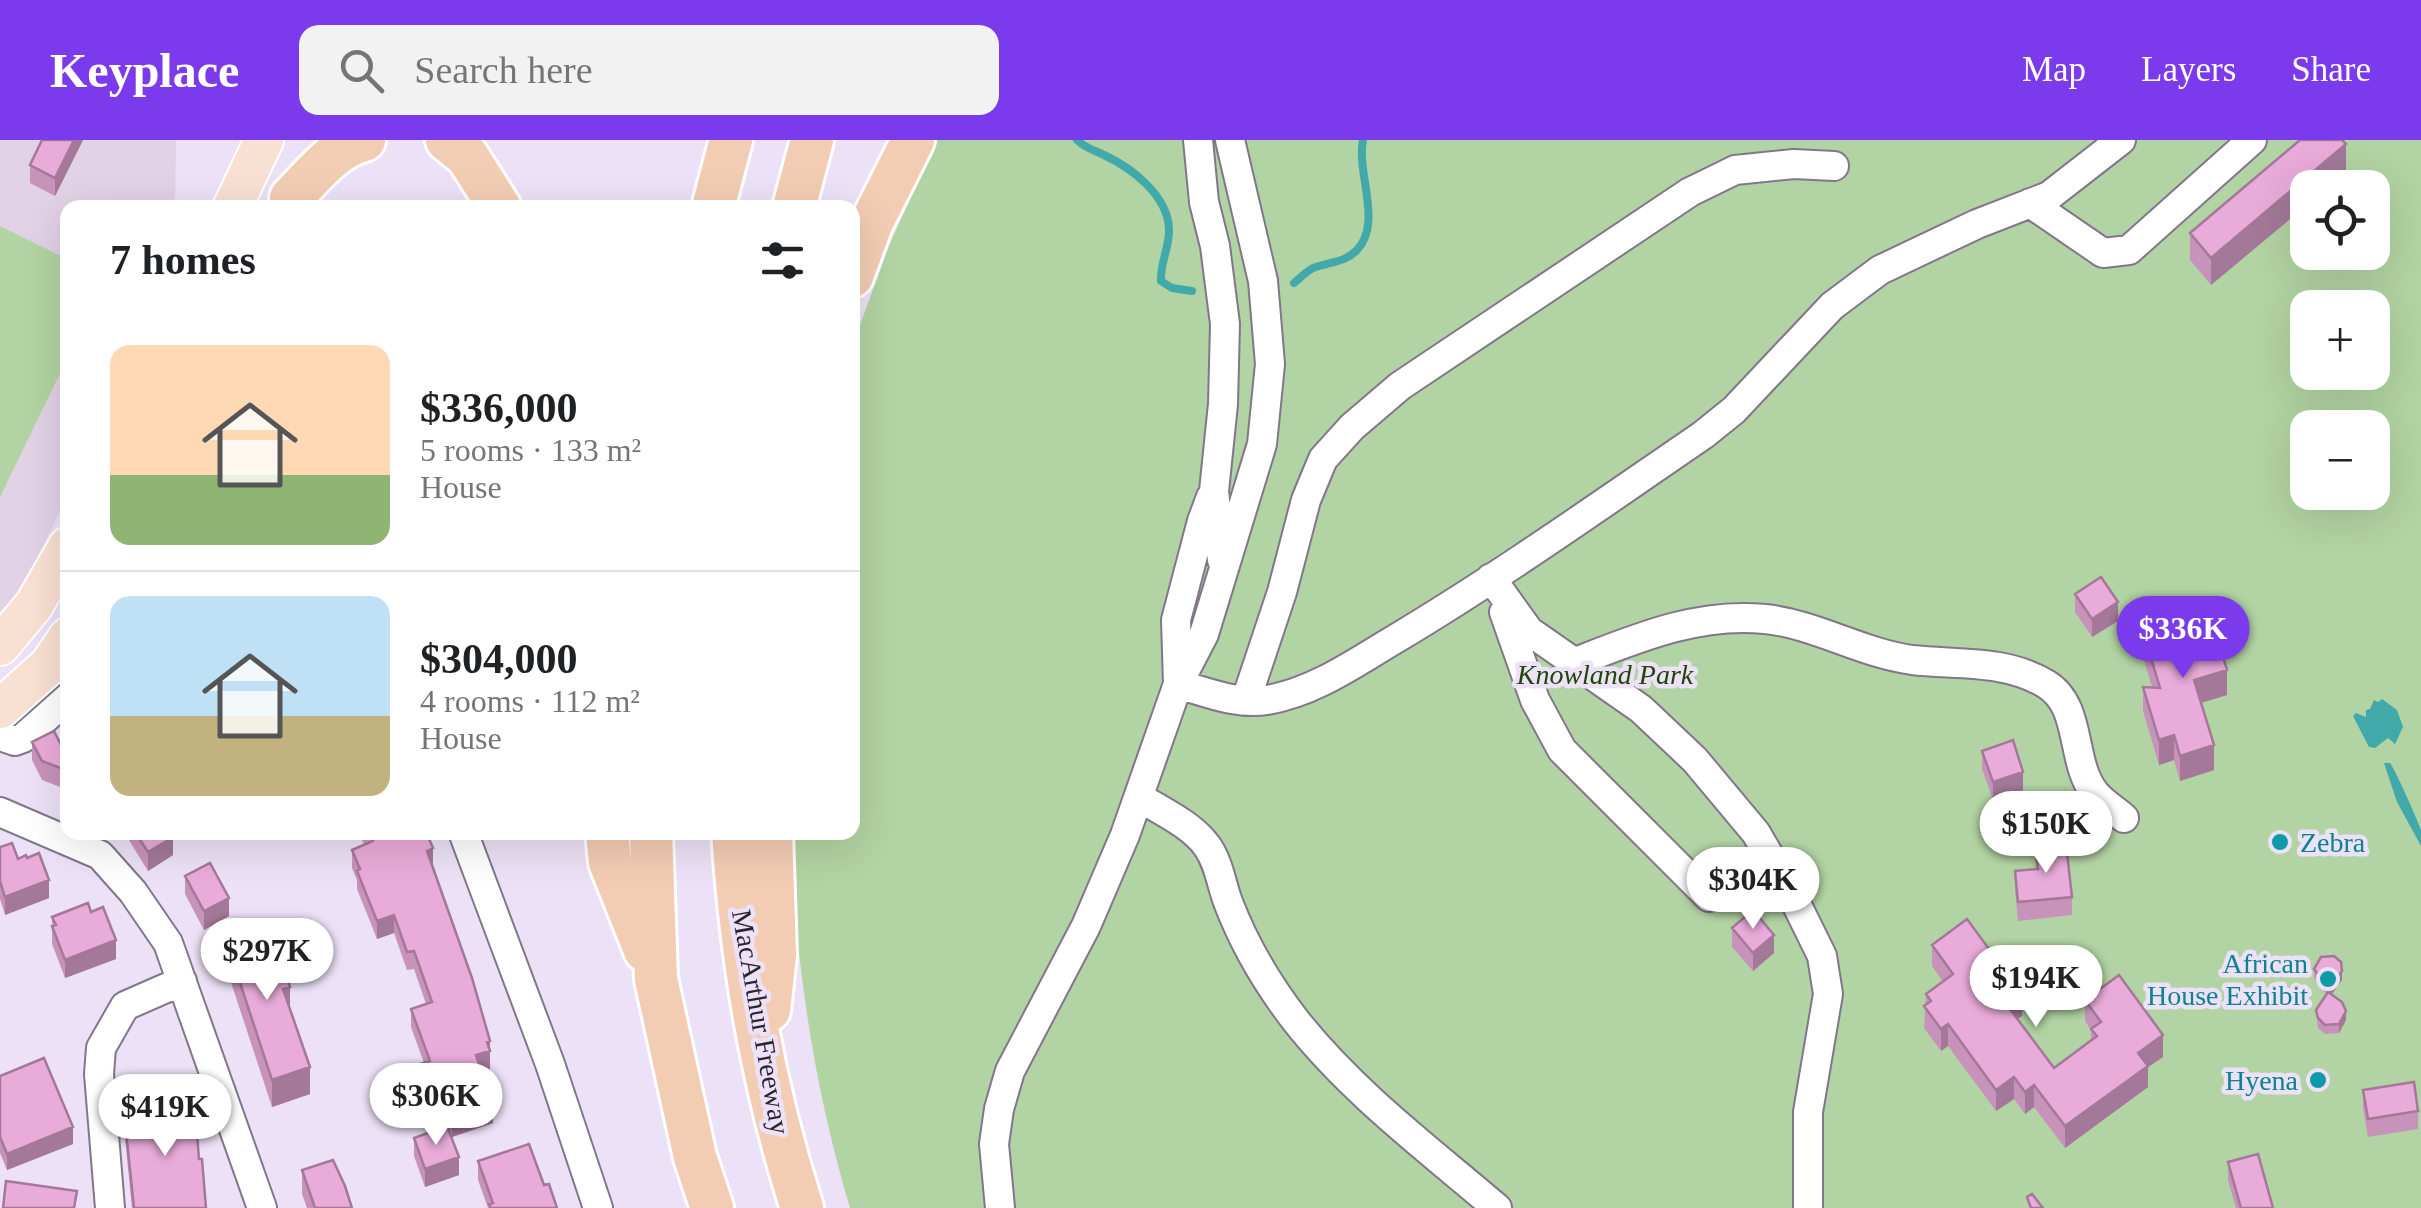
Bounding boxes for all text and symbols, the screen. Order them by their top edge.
search box [299,25,999,115]
icon: search [334,43,389,98]
text: Keyplace [50,44,239,97]
text: Search here [414,49,593,91]
text: Map [2022,50,2086,89]
text: Layers [2141,50,2236,89]
text: Share [2291,50,2371,89]
map controls [2290,170,2390,510]
button: locate [2290,170,2390,270]
icon: filters [755,233,810,288]
text: 7 homes [110,237,256,283]
button: + [2290,290,2390,390]
icon: home [190,385,310,505]
text: $336,000 [420,385,578,431]
button: − [2290,410,2390,510]
text: 5 rooms · 133 m² [420,432,641,468]
text: House [420,469,502,505]
pin: $336K [2113,596,2253,681]
text: $336K [2139,610,2227,646]
icon: home [190,636,310,756]
text: $304,000 [420,636,578,682]
park label: Knowland Park [1516,659,1694,690]
text: 4 rooms · 112 m² [420,683,640,719]
text: House [420,720,502,756]
pin: $150K [1976,791,2116,876]
text: $150K [2002,805,2090,841]
place label: Zebra [2300,827,2366,858]
marker: Zebra [2269,831,2291,853]
pin: $304K [1683,847,1823,932]
text: $304K [1709,861,1797,897]
street label: MacArthur Freeway [726,907,796,1137]
pin: $297K [197,918,337,1003]
text: $297K [223,932,311,968]
pin: $194K [1966,945,2106,1030]
place label: African House Exhibit [2147,948,2308,1011]
text: $194K [1992,959,2080,995]
marker: African House Exhibit [2317,968,2339,990]
pin: $306K [366,1063,506,1148]
place label: Hyena [2225,1065,2299,1096]
marker: Hyena [2307,1069,2329,1091]
pin: $419K [95,1074,235,1159]
text: $306K [392,1077,480,1113]
text: $419K [121,1088,209,1124]

